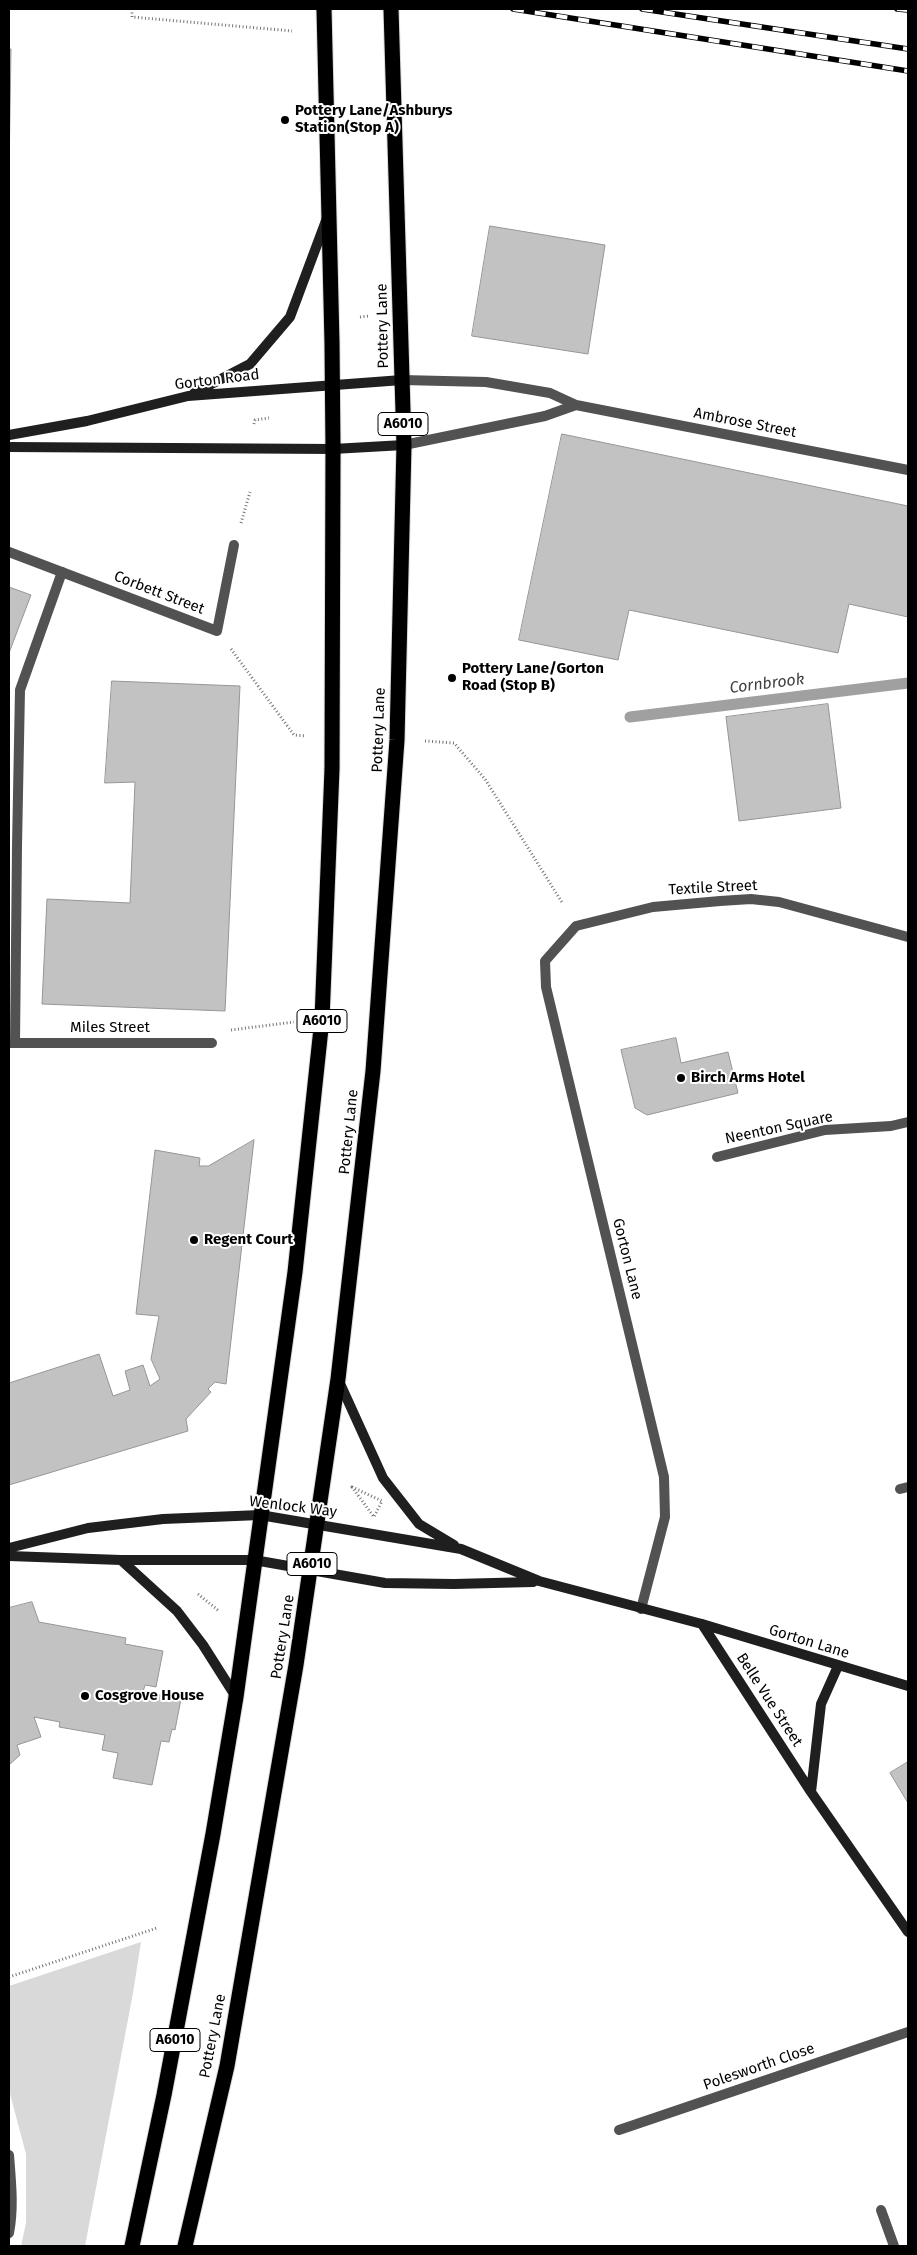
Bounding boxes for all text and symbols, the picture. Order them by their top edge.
place label: Pottery Lane/Ashburys Station(Stop A) [295,102,453,137]
marker: Pottery Lane/Ashburys Station(Stop A) [279,114,291,126]
street label: Pottery Lane [373,283,393,369]
street label: Gorton Road [174,366,260,394]
street label: Ambrose Street [692,404,798,442]
road number: A6010 [378,412,428,436]
street label: Corbett Street [111,568,207,618]
place label: Pottery Lane/Gorton Road (Stop B) [462,660,604,695]
water label: Cornbrook [728,670,806,698]
marker: Pottery Lane/Gorton Road (Stop B) [446,672,458,684]
street label: Pottery Lane [369,687,389,773]
street label: Textile Street [668,877,758,899]
road number: A6010 [297,1009,347,1032]
street label: Miles Street [70,1019,150,1037]
place label: Birch Arms Hotel [691,1069,805,1087]
marker: Birch Arms Hotel [675,1072,687,1084]
street label: Pottery Lane [336,1089,362,1175]
street label: Neenton Square [724,1108,834,1148]
street label: Gorton Lane [608,1216,646,1302]
place label: Regent Court [204,1231,293,1249]
marker: Regent Court [188,1234,200,1246]
street label: Wenlock Way [248,1493,338,1521]
road number: A6010 [287,1552,337,1576]
street label: Pottery Lane [267,1593,299,1681]
street label: Gorton Lane [767,1621,851,1663]
street label: Belle Vue Street [732,1650,806,1750]
place label: Cosgrove House [95,1687,204,1705]
marker: Cosgrove House [79,1690,91,1702]
street label: Pottery Lane [196,1992,230,2080]
road number: A6010 [150,2028,200,2052]
street label: Polesworth Close [701,2040,817,2094]

